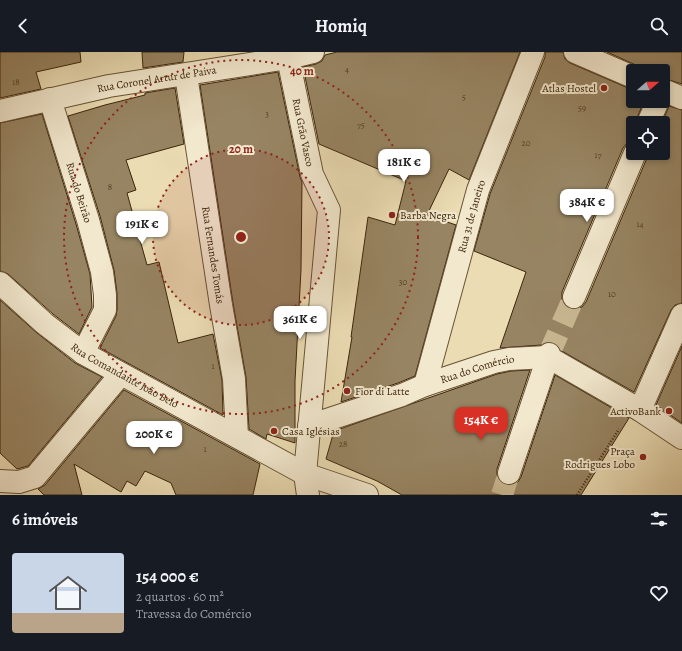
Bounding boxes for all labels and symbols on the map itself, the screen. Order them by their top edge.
street label: Rua Coronel Artur de Paiva [96,62,218,97]
text: 40 m [290,63,314,79]
house number: 4 [345,63,349,75]
north arrow [626,64,670,108]
house number: 18 [12,76,20,88]
place label: Atlas Hostel [541,81,596,96]
marker: Atlas Hostel [599,83,609,93]
house number: 5 [462,91,466,103]
street label: Rua Grão Vasco [289,97,317,168]
house number: 59 [578,102,586,114]
house number: 3 [265,108,269,120]
house number: 75 [357,119,365,131]
house number: 20 [521,137,531,149]
text: 20 m [229,141,253,157]
pin: 181K € [371,149,437,183]
house number: 17 [595,149,602,161]
street label: Rua do Beirão [62,161,96,225]
street label: Rua 31 de Janeiro [454,177,490,255]
house number: 8 [108,181,112,193]
pin: 384K € [554,189,620,223]
street label: Rua Fernandes Tomás [198,205,228,305]
place label: Barba Negra [400,208,457,223]
marker: Barba Negra [387,210,397,220]
pin: 191K € [109,211,175,245]
house number: 14 [636,218,644,230]
centre of rings [234,230,248,244]
house number: 30 [399,276,407,288]
house number: 10 [608,288,616,300]
pin: 361K € [267,306,333,340]
street label: Rua Comandante João Belo [68,339,182,412]
street label: Rua do Comércio [438,352,515,387]
house number: 1 [211,360,215,372]
place label: Fior di Latte [355,384,410,399]
marker: Fior di Latte [342,386,352,396]
place label: ActivoBank [609,404,662,419]
marker: ActivoBank [664,406,674,416]
pin: 154K € [448,407,514,441]
pin: 200K € [121,421,187,455]
place label: Casa Iglésias [282,424,340,439]
marker: Casa Iglésias [269,426,279,436]
house number: 28 [339,438,347,450]
house number: 1 [203,443,207,455]
place label: Praça Rodrigues Lobo [565,444,636,472]
marker: Praça Rodrigues Lobo [638,452,648,462]

